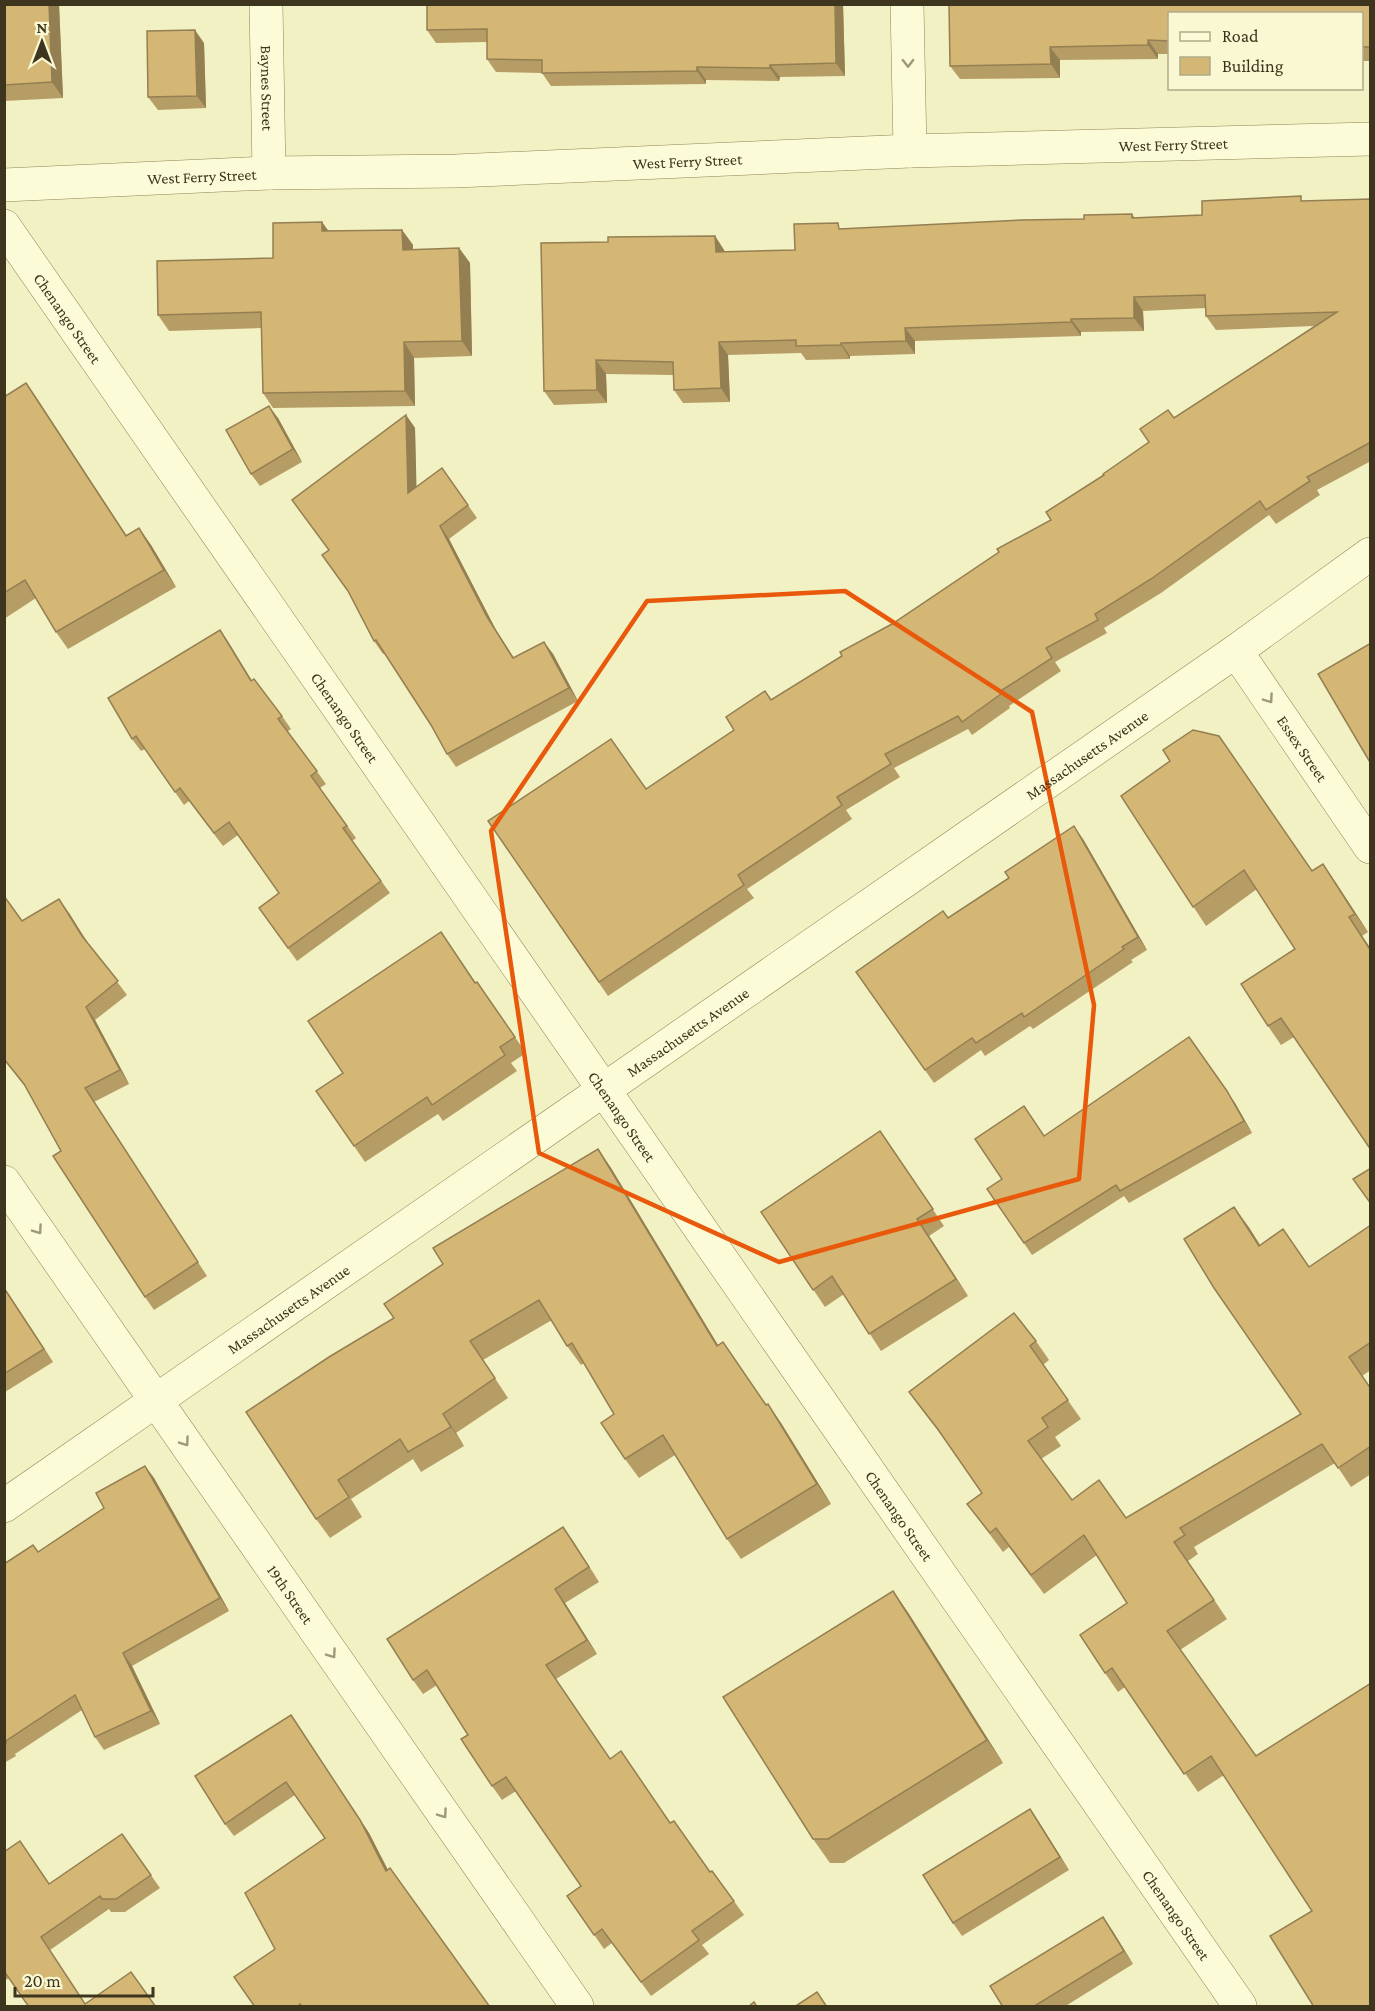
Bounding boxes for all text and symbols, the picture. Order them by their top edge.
north arrow [12,12,72,72]
legend [1168,12,1363,90]
text: N [37,19,48,36]
text: Road [1222,26,1259,46]
street label: Baynes Street [257,45,276,132]
text: Building [1222,56,1284,76]
one-way arrow [902,58,915,67]
street label: West Ferry Street [1118,135,1229,155]
street label: West Ferry Street [632,150,743,172]
street label: West Ferry Street [147,166,258,188]
street label: Chenango Street [30,270,105,367]
street label: Chenango Street [308,669,382,766]
one-way arrow [1262,692,1273,703]
street label: Massachusetts Avenue [1023,707,1151,803]
street label: Essex Street [1274,712,1331,785]
street label: Massachusetts Avenue [624,984,752,1080]
street label: Chenango Street [585,1068,659,1166]
one-way arrow [31,1223,42,1234]
street label: Massachusetts Avenue [224,1261,353,1357]
one-way arrow [178,1435,189,1446]
street label: Chenango Street [862,1468,937,1565]
street label: 19th Street [264,1562,317,1628]
one-way arrow [325,1647,336,1658]
one-way arrow [436,1807,447,1818]
street label: Chenango Street [1139,1867,1214,1964]
scale bar [15,1960,153,1998]
text: 20 m [24,1971,61,1991]

